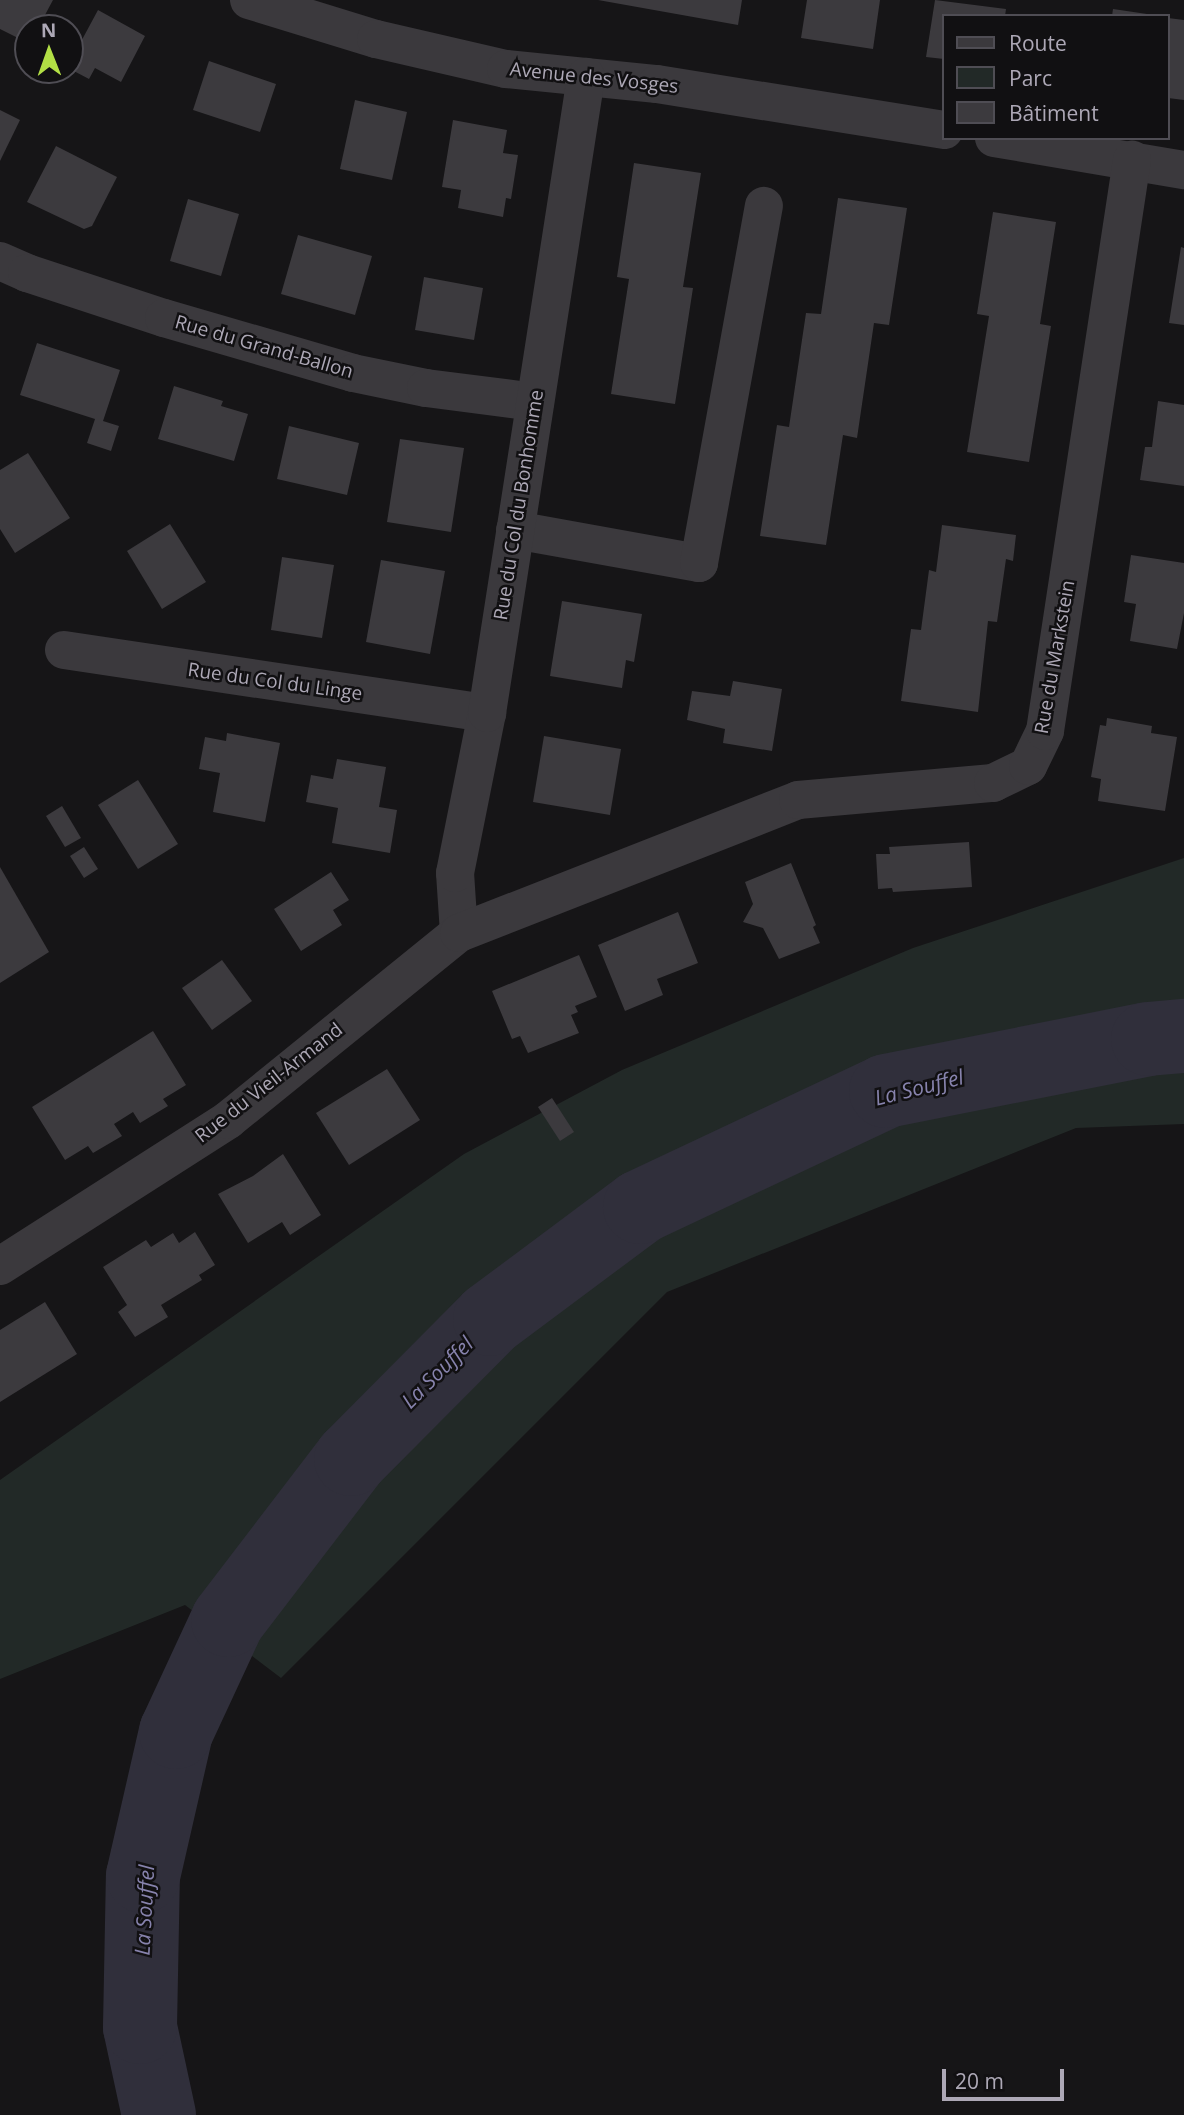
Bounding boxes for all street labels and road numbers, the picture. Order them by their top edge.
street label: Avenue des Vosges [509,58,679,98]
street label: Rue du Grand-Ballon [172,311,356,383]
street label: Rue du Col du Bonhomme [490,388,548,622]
street label: Rue du Markstein [1030,578,1080,736]
street label: Rue du Col du Linge [186,658,364,706]
street label: Rue du Vieil-Armand [191,1018,347,1148]

